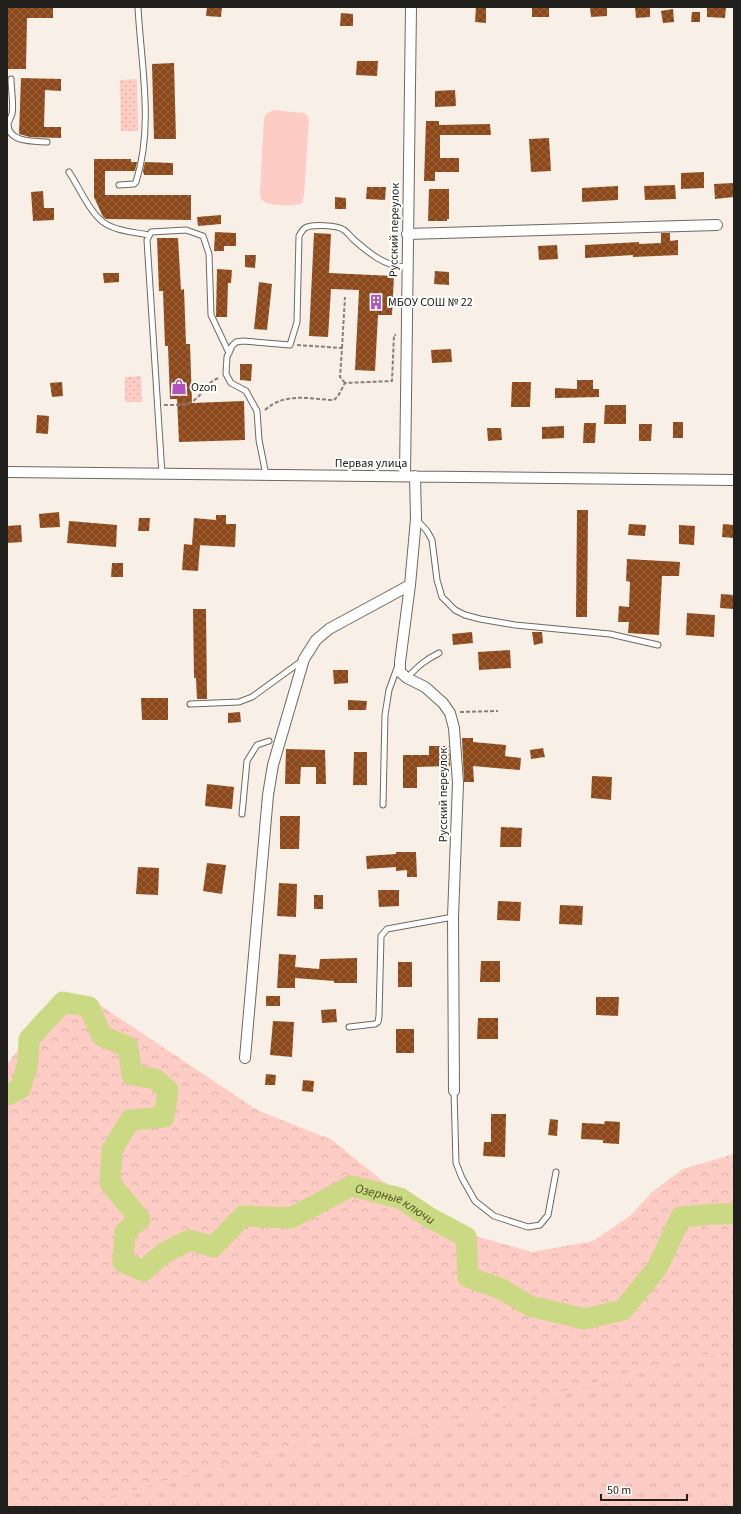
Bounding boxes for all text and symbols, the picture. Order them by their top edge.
street label: Русский переулок [385,183,404,277]
building icon: МБОУ СОШ № 22 [367,293,385,311]
place label: МБОУ СОШ № 22 [388,294,473,311]
shop icon: Ozon [170,378,188,396]
place label: Ozon [191,379,217,396]
street label: Первая улица [335,455,407,472]
street label: Русский переулок [435,748,452,842]
water label: Озерные ключи [353,1179,438,1229]
scale bar [601,1476,687,1502]
text: 50 m [607,1482,631,1499]

